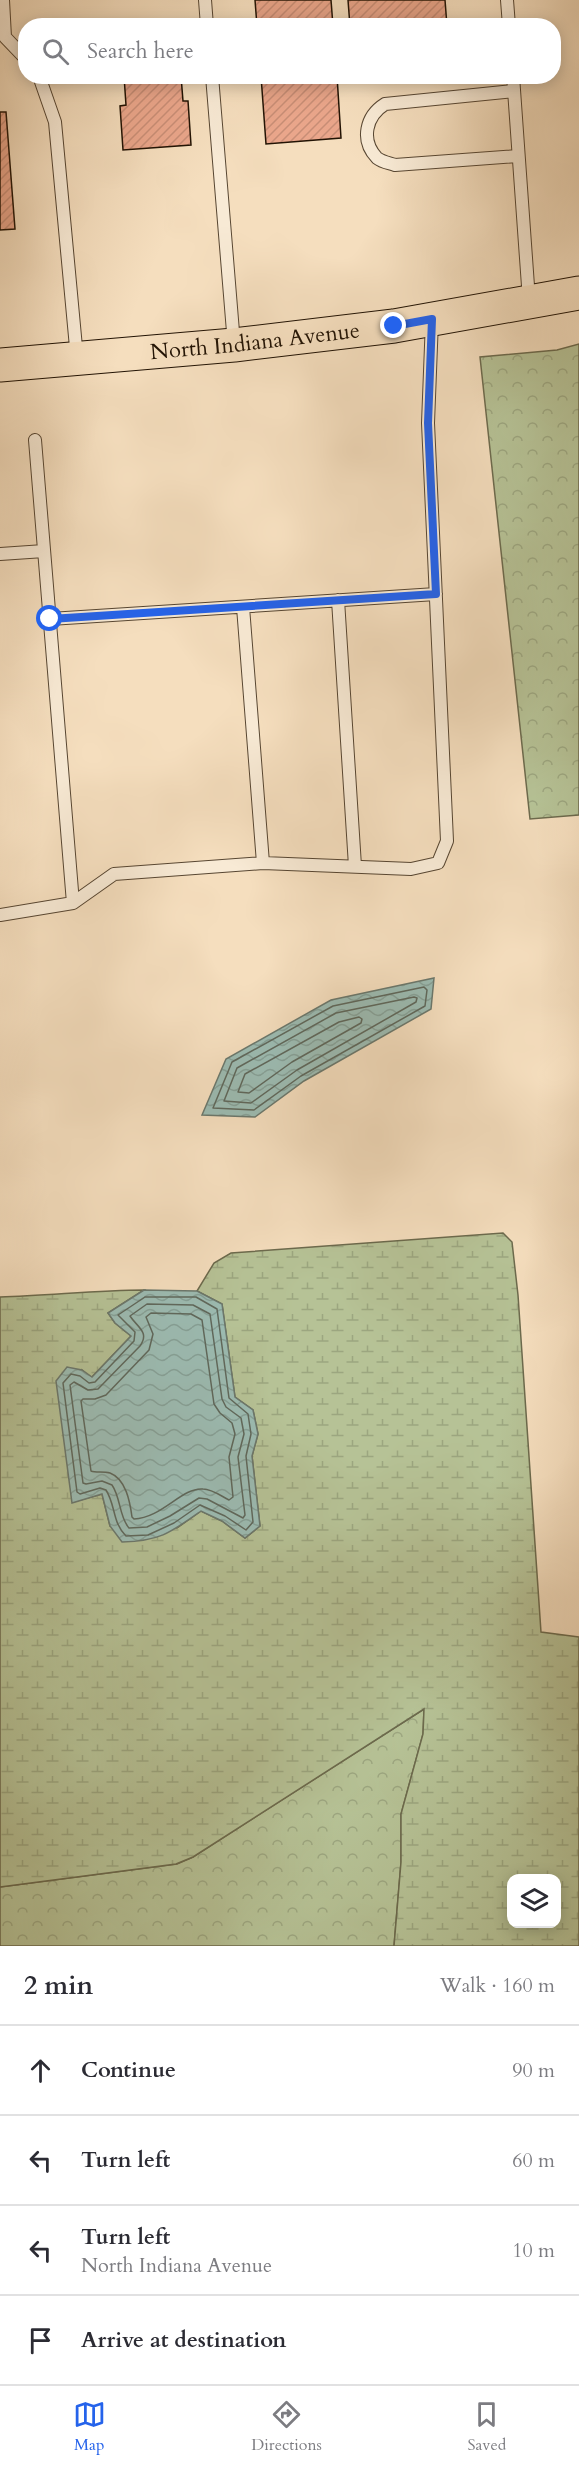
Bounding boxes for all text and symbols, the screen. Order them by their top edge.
search box [18,18,561,84]
icon: search [39,35,72,68]
text: Search here [87,36,194,66]
route end [380,312,406,338]
street label: North Indiana Avenue [149,315,361,367]
route start [36,605,62,631]
map controls [507,1874,561,1928]
button: layers [507,1874,561,1928]
text: 2 min [24,1968,93,2003]
text: Walk · 160 m [440,1972,555,1999]
icon: ahead [24,2054,57,2087]
text: Continue [81,2055,176,2085]
text: 90 m [512,2057,555,2084]
icon: left [24,2144,57,2177]
text: Turn left [81,2145,170,2175]
text: 60 m [512,2147,555,2174]
text: Turn left [81,2222,170,2252]
icon: left [24,2234,57,2267]
text: 10 m [512,2237,555,2264]
text: North Indiana Avenue [81,2252,272,2279]
icon: arrive [24,2324,57,2357]
text: Arrive at destination [81,2325,286,2355]
tab: Map [73,2398,106,2456]
tab: Directions [251,2398,322,2456]
tab: Saved [467,2398,506,2456]

